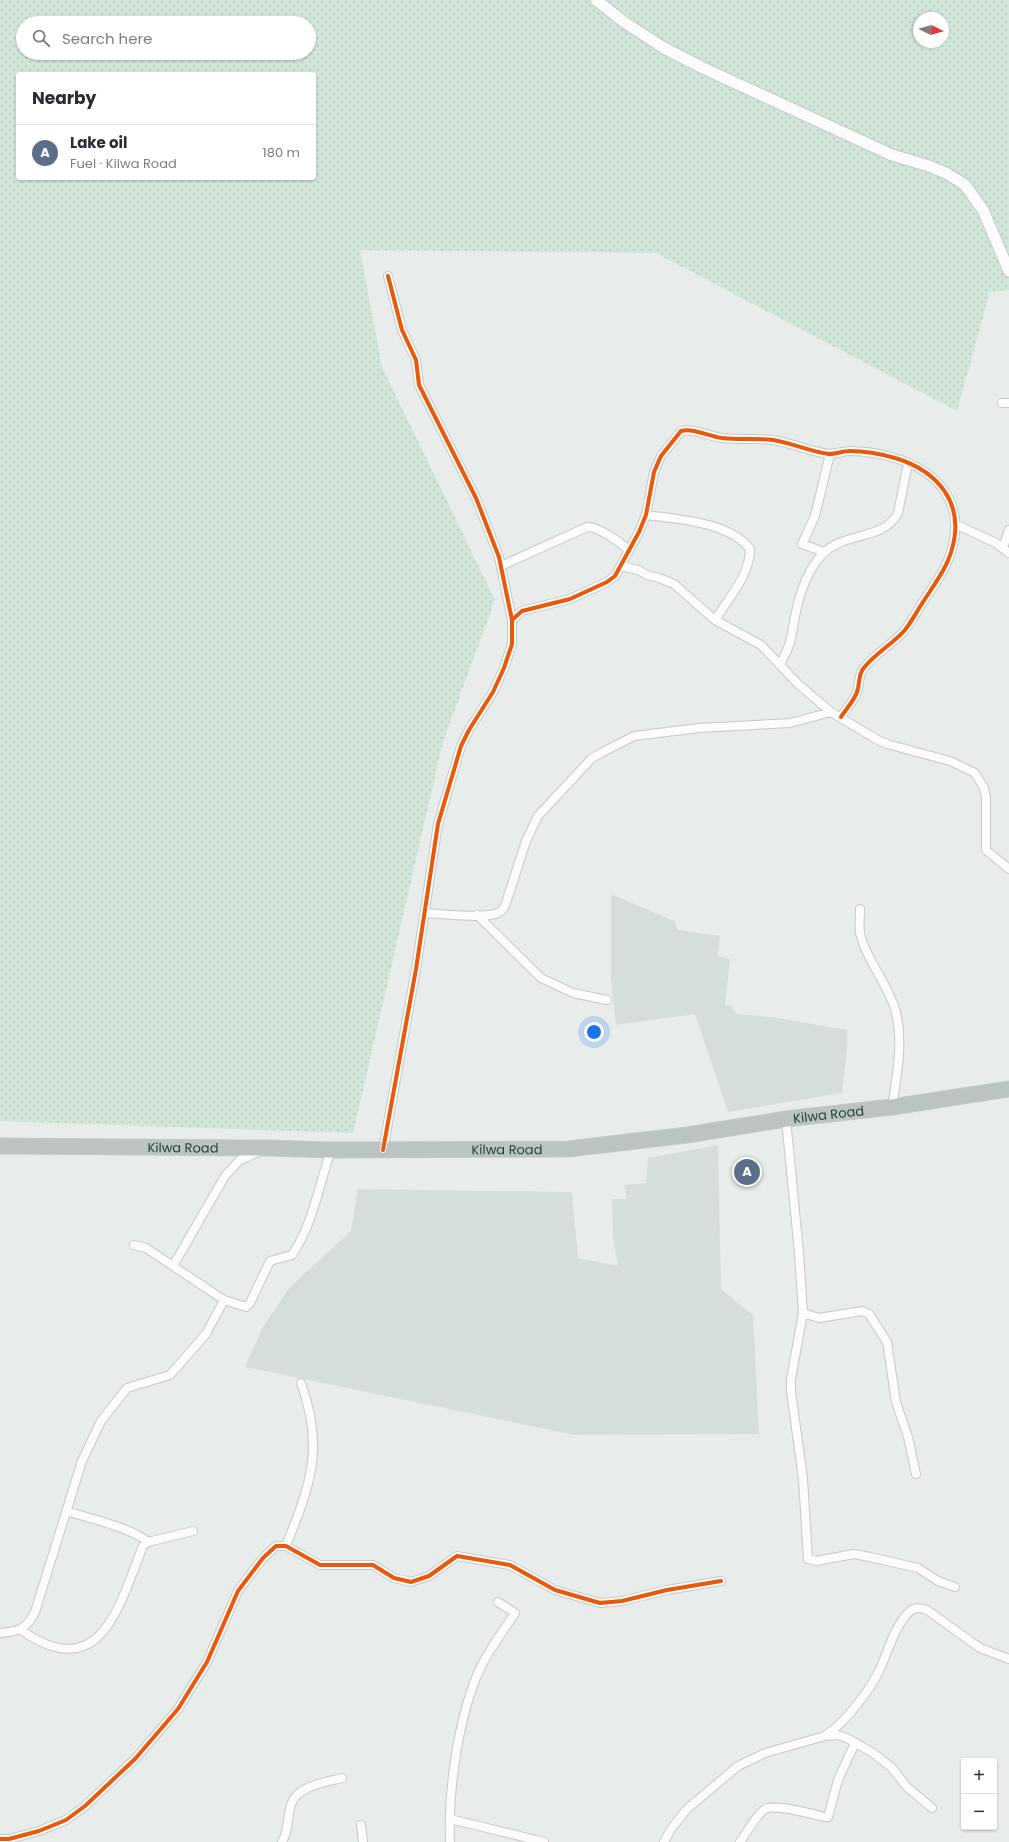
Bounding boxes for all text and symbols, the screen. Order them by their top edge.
north arrow [913,12,949,48]
search box [16,16,316,60]
icon: search [30,27,52,49]
text: Search here [62,28,152,49]
text: Nearby [32,86,96,110]
text: Lake oil [70,132,127,153]
text: A [40,143,50,162]
text: 180 m [263,143,300,162]
text: Fuel · Kilwa Road [70,154,177,173]
your location [584,1022,604,1042]
street label: Kilwa Road [792,1101,865,1128]
street label: Kilwa Road [147,1138,219,1158]
street label: Kilwa Road [471,1140,542,1159]
pin: A [734,1157,760,1187]
map controls [961,1758,997,1830]
button: + [961,1758,997,1794]
button: − [961,1794,997,1830]

